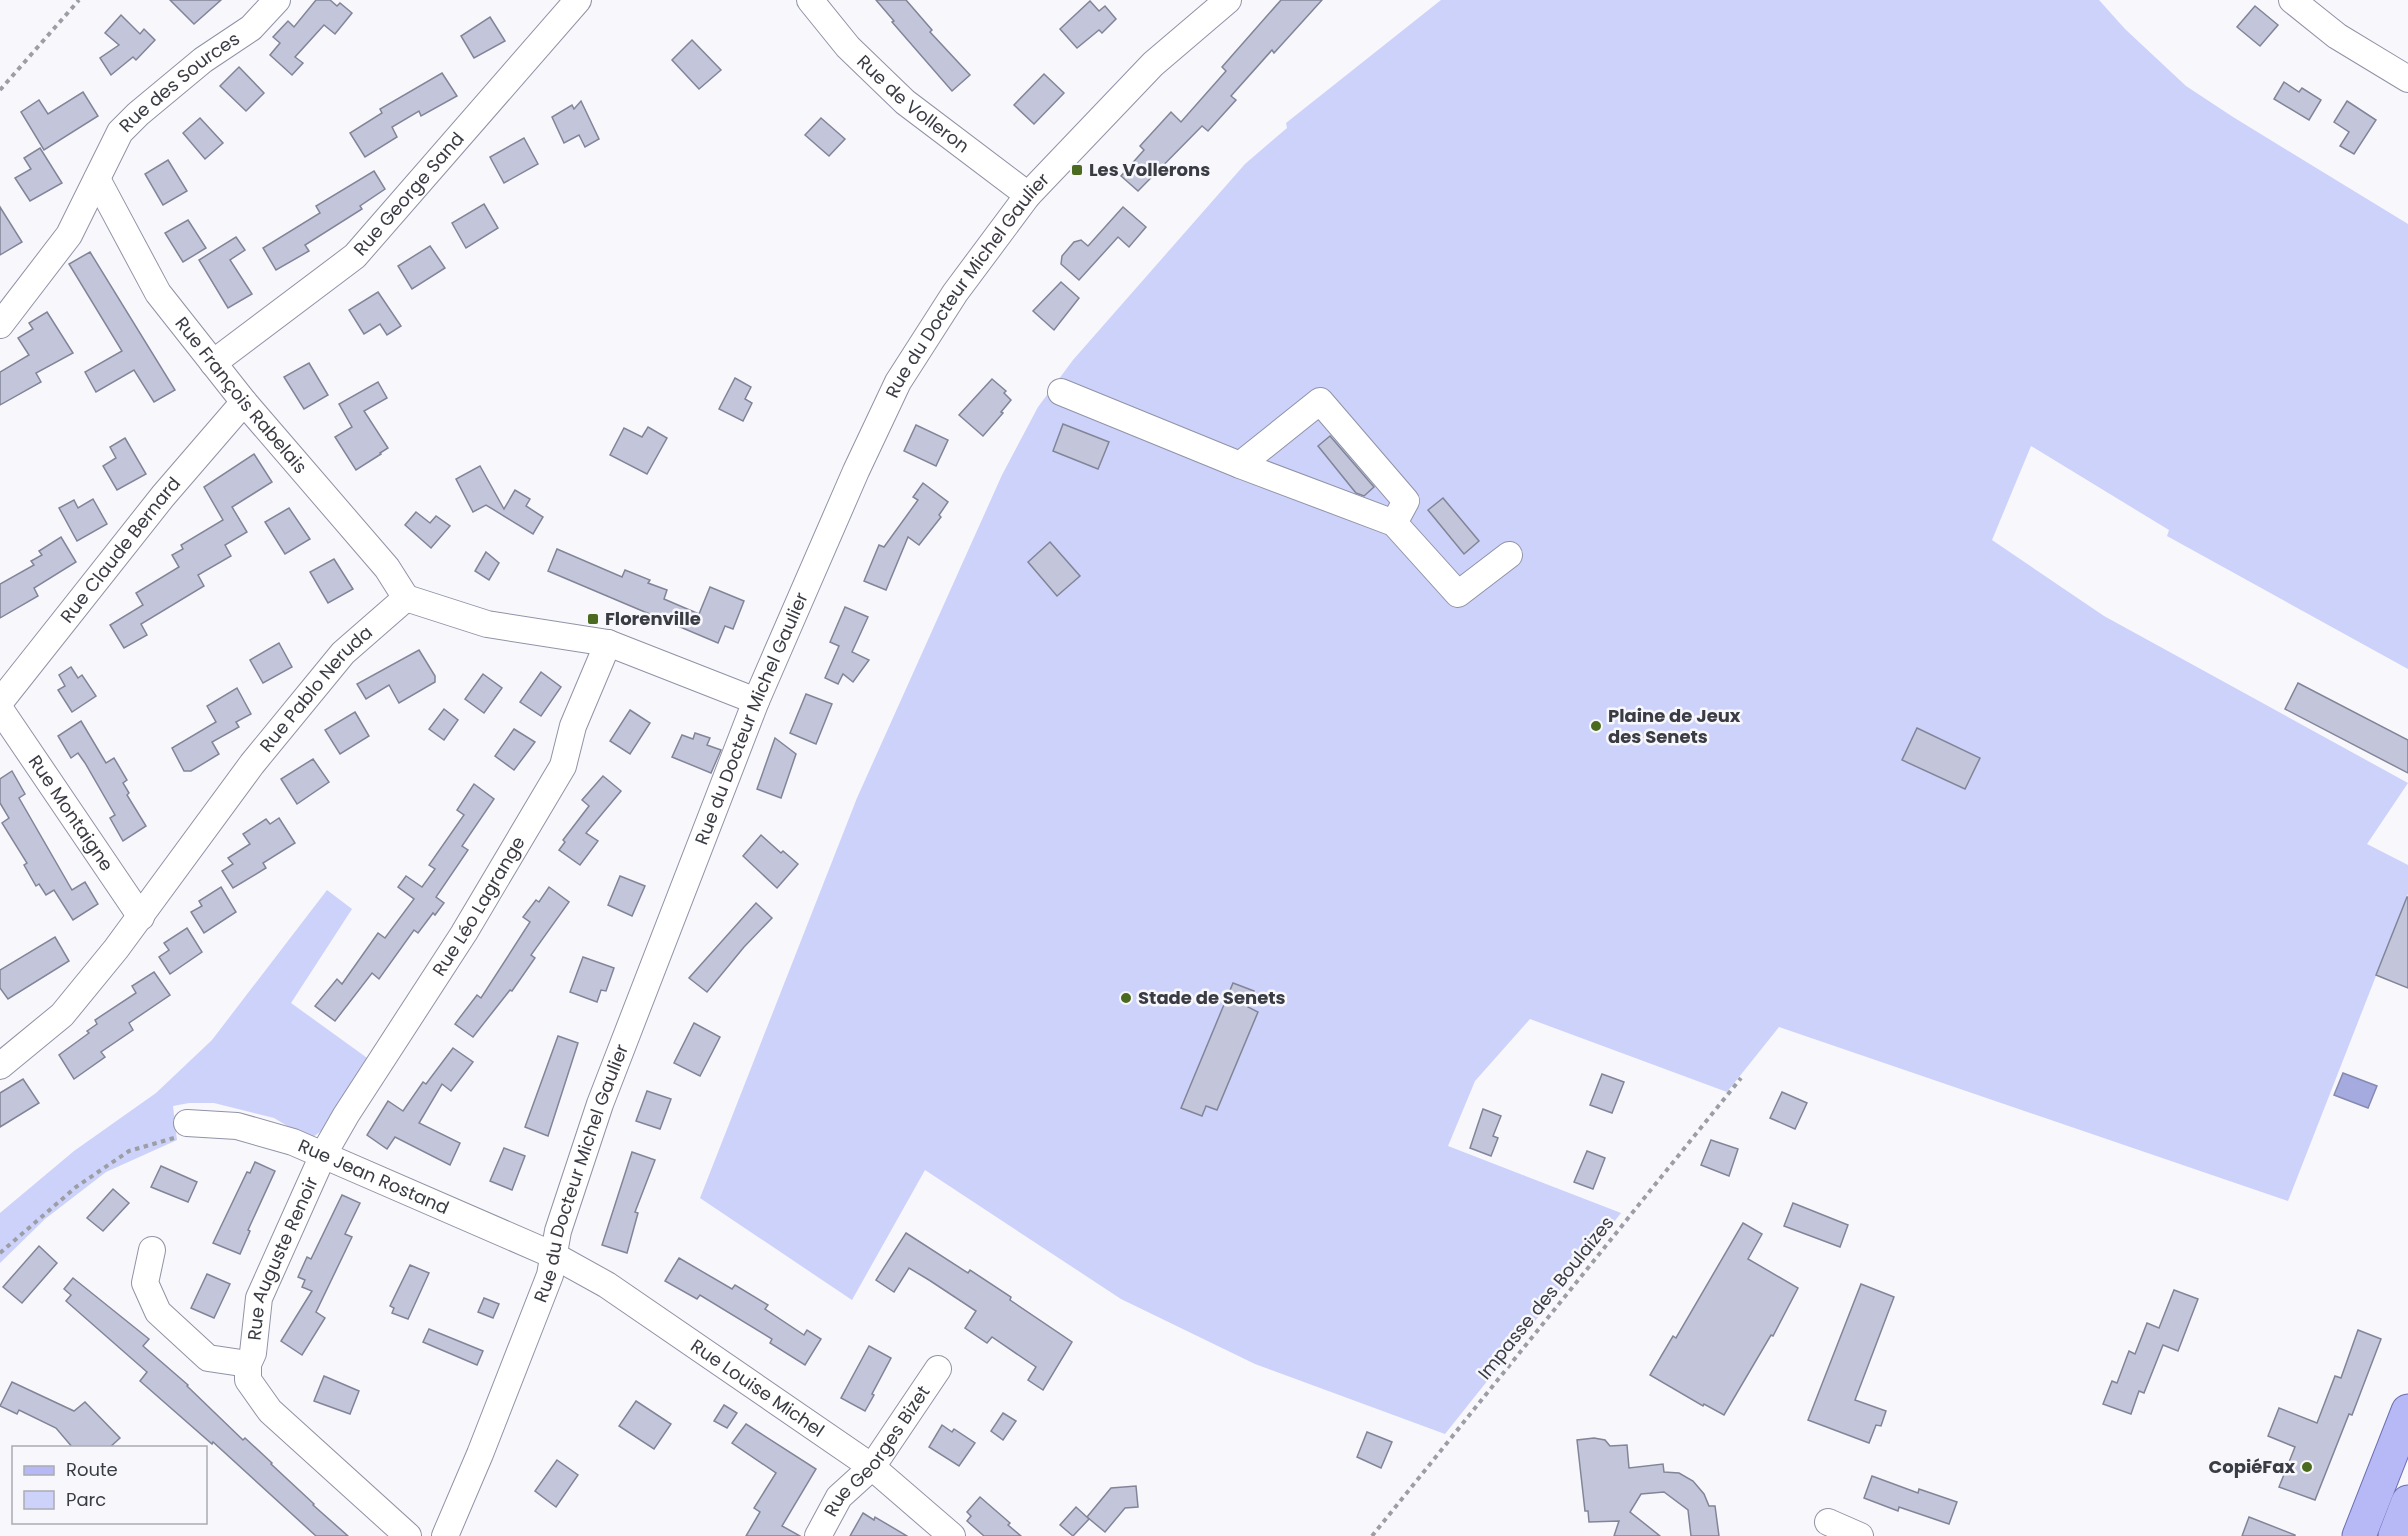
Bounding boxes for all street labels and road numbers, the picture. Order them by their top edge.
street label: Rue des Sources [113,26,244,138]
street label: Rue de Volleron [852,49,975,158]
street label: Rue George Sand [348,126,469,261]
street label: Rue du Docteur Michel Gaulier [879,167,1055,402]
street label: Rue François Rabelais [169,311,313,479]
street label: Rue Claude Bernard [54,471,186,628]
street label: Rue du Docteur Michel Gaulier [689,588,814,848]
street label: Rue Pablo Neruda [254,620,378,757]
street label: Rue Montaigne [23,750,119,876]
street label: Rue Léo Lagrange [426,831,531,981]
street label: Rue du Docteur Michel Gaulier [528,1040,634,1306]
street label: Rue Jean Rostand [294,1133,453,1220]
street label: Rue Auguste Renoir [241,1172,324,1342]
street label: Impasse des Boulaizes [1472,1211,1619,1385]
street label: Rue Louise Michel [686,1333,829,1443]
street label: Rue Georges Bizet [818,1380,935,1521]

